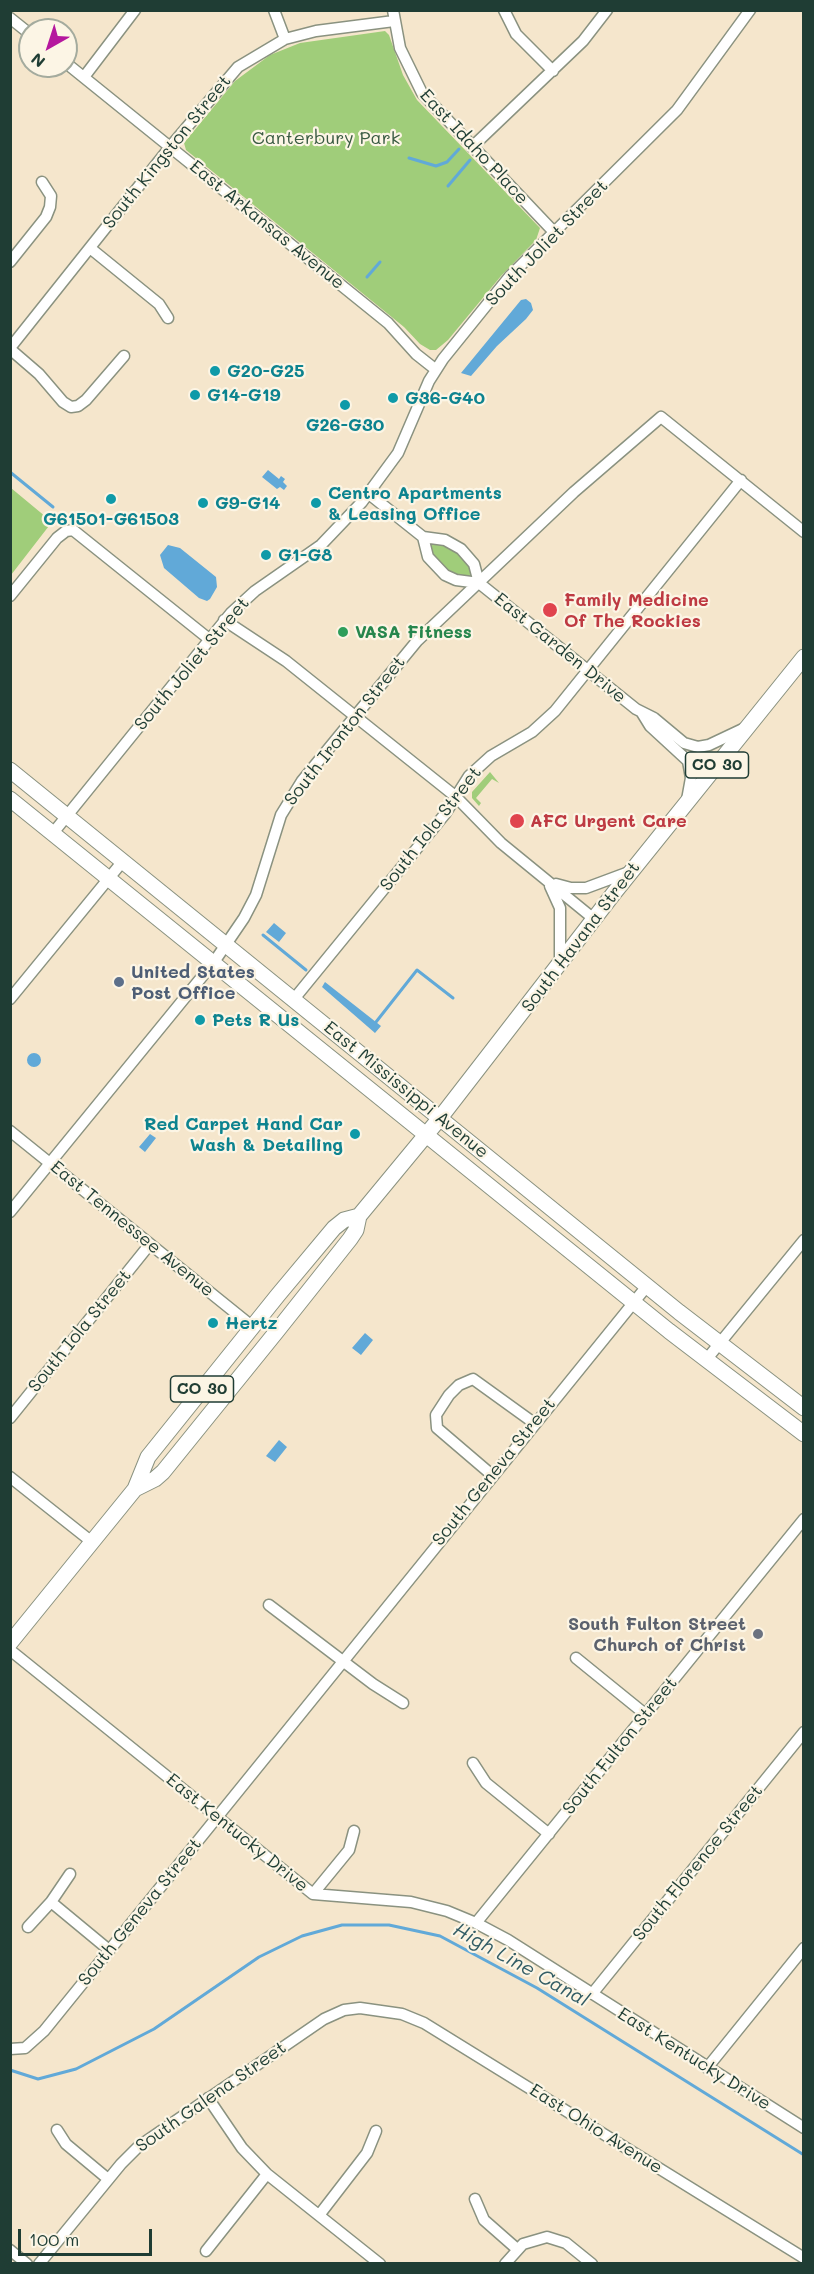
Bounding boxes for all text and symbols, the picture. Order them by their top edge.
north arrow [18,18,78,78]
text: N [26,49,49,73]
street label: South Kingston Street [98,71,236,233]
street label: East Idaho Place [415,85,533,209]
park label: Canterbury Park [252,127,400,149]
street label: East Arkansas Avenue [185,156,349,294]
street label: South Joliet Street [481,175,613,311]
place label: G20-G25 [227,360,305,382]
marker: G20-G25 [208,364,222,378]
place label: G14-G19 [207,384,280,406]
place label: G36-G40 [405,387,485,409]
marker: G14-G19 [188,388,202,402]
marker: G36-G40 [386,391,400,405]
marker: G26-G30 [338,398,352,412]
place label: G26-G30 [306,414,384,436]
place label: Centro Apartments & Leasing Office [328,482,502,524]
marker: G61501-G61503 [104,492,118,506]
place label: G9-G14 [215,492,281,514]
marker: G9-G14 [196,496,210,510]
marker: Centro Apartments & Leasing Office [309,496,323,510]
place label: G61501-G61503 [43,508,179,530]
place label: G1-G8 [278,544,332,566]
marker: G1-G8 [259,548,273,562]
street label: East Garden Drive [490,588,630,708]
place label: Family Medicine Of The Rockies [564,589,709,632]
street label: South Joliet Street [130,593,254,735]
marker: Family Medicine Of The Rockies [541,601,559,619]
place label: VASA Fitness [355,621,472,643]
marker: VASA Fitness [336,625,350,639]
street label: South Ironton Street [280,652,410,810]
road number: CO 30 [686,752,748,778]
street label: South Iola Street [376,763,486,895]
place label: AFC Urgent Care [530,810,687,832]
marker: AFC Urgent Care [508,812,526,830]
street label: South Havana Street [517,857,645,1017]
place label: United States Post Office [131,961,255,1004]
marker: United States Post Office [112,975,126,989]
place label: Pets R Us [212,1009,299,1031]
marker: Pets R Us [193,1013,207,1027]
street label: East Mississippi Avenue [319,1017,493,1163]
place label: Red Carpet Hand Car Wash & Detailing [144,1113,343,1156]
marker: Red Carpet Hand Car Wash & Detailing [348,1127,362,1141]
street label: East Tennessee Avenue [46,1156,218,1302]
street label: South Iola Street [24,1265,136,1397]
place label: Hertz [225,1312,278,1334]
marker: Hertz [206,1316,220,1330]
road number: CO 30 [170,1376,234,1402]
street label: South Geneva Street [428,1394,560,1550]
place label: South Fulton Street Church of Christ [568,1613,746,1656]
marker: South Fulton Street Church of Christ [751,1627,765,1641]
street label: South Fulton Street [558,1673,682,1819]
street label: East Kentucky Drive [162,1769,312,1897]
street label: South Florence Street [628,1781,768,1945]
street label: South Geneva Street [74,1834,206,1990]
water label: High Line Canal [449,1918,593,2012]
street label: East Kentucky Drive [613,2003,775,2115]
street label: South Galena Street [132,2037,290,2157]
street label: East Ohio Avenue [526,2079,666,2179]
scale bar [21,2217,154,2255]
text: 100 m [29,2227,79,2251]

